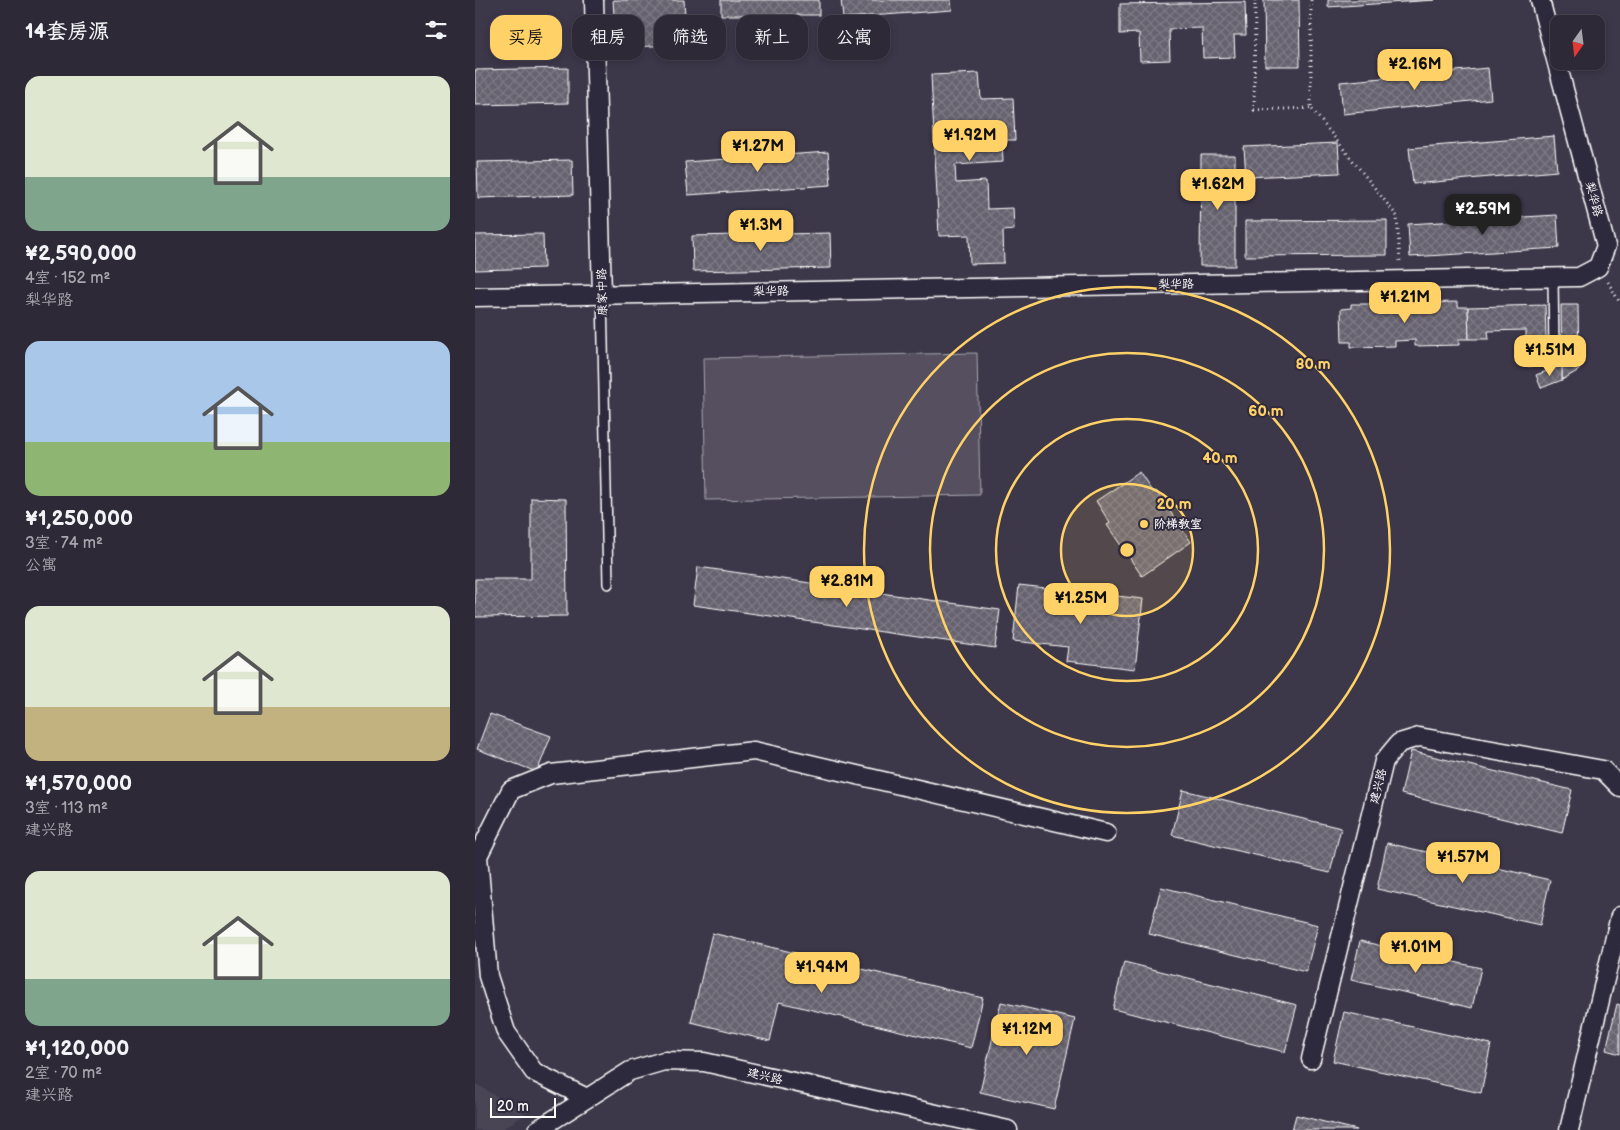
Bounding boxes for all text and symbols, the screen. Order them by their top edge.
chip: 买房 [490,15,562,60]
chip: 租房 [572,15,644,60]
chip: 筛选 [654,15,726,60]
chip: 新上 [736,15,808,60]
chip: 公寓 [818,15,890,60]
north arrow [1550,15,1605,70]
map controls [1550,15,1605,70]
icon: filters [422,16,450,44]
text: 14套房源 [25,19,109,44]
pin: ¥2.16M [1374,48,1456,91]
text: ¥2.16M [1388,55,1442,74]
icon: home [193,108,283,198]
pin: ¥1.92M [929,120,1011,162]
text: ¥1.92M [944,126,996,145]
pin: ¥1.27M [717,130,799,173]
text: ¥1.27M [732,137,784,156]
pin: ¥1.62M [1177,168,1259,211]
text: ¥1.62M [1191,175,1245,194]
street label: 梨华路 [1582,180,1605,218]
pin: ¥2.59M [1442,194,1524,236]
text: ¥2.59M [1455,200,1511,219]
pin: ¥1.3M [726,210,796,252]
text: ¥1.3M [739,216,783,235]
text: ¥2,590,000 [25,241,137,266]
street label: 康家中路 [595,268,610,316]
text: 4室 · 152 m² [25,269,110,288]
street label: 梨华路 [1158,277,1194,292]
pin: ¥1.21M [1364,282,1446,324]
street label: 梨华路 [753,284,789,299]
text: ¥1.21M [1380,288,1430,307]
text: 梨华路 [25,291,73,310]
pin: ¥1.51M [1509,334,1591,377]
text: ¥1.51M [1525,341,1575,360]
text: 80 m [1295,355,1331,374]
icon: home [193,373,283,463]
text: 60 m [1248,402,1284,421]
text: 40 m [1202,449,1238,468]
text: 20 m [1157,495,1192,514]
text: ¥1,250,000 [25,506,133,531]
place label: 阶梯教室 [1154,517,1202,532]
marker: 阶梯教室 [1138,518,1150,530]
text: 3室 · 74 m² [25,534,103,553]
centre of rings [1118,541,1136,559]
text: 公寓 [25,556,57,575]
pin: ¥2.81M [806,566,888,608]
text: ¥2.81M [820,572,874,591]
pin: ¥1.25M [1040,582,1122,625]
text: ¥1.25M [1055,589,1107,608]
icon: home [193,638,283,728]
street label: 建兴路 [1367,767,1390,805]
text: ¥1,570,000 [25,771,132,796]
text: 3室 · 113 m² [25,799,108,818]
text: 建兴路 [25,821,73,840]
pin: ¥1.57M [1422,842,1504,884]
text: ¥1.57M [1437,848,1489,867]
icon: home [193,903,283,993]
pin: ¥1.01M [1375,932,1457,974]
text: ¥1.01M [1391,938,1441,957]
pin: ¥1.94M [781,952,863,994]
text: ¥1.94M [796,958,848,977]
pin: ¥1.12M [986,1014,1068,1056]
text: ¥1.12M [1002,1020,1052,1039]
text: ¥1,120,000 [25,1036,129,1061]
text: 2室 · 70 m² [25,1064,102,1083]
street label: 建兴路 [746,1065,784,1088]
text: 建兴路 [25,1086,73,1105]
scale bar [490,1095,556,1118]
text: 20 m [497,1098,529,1115]

